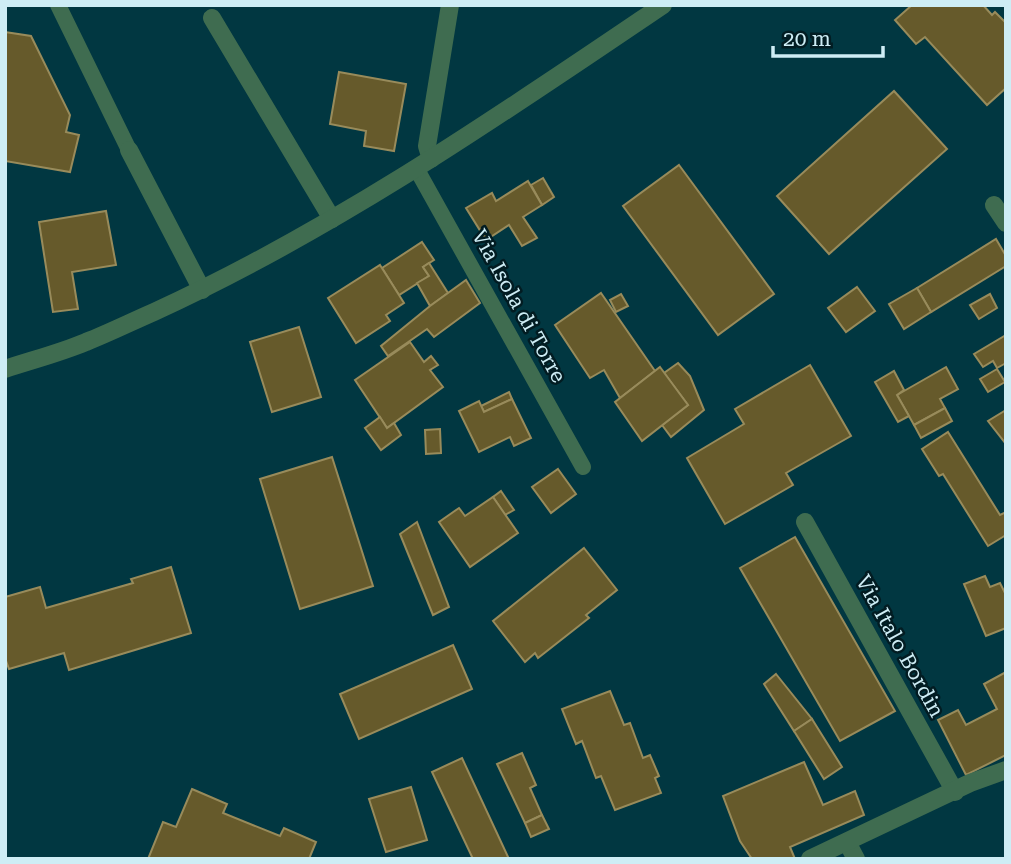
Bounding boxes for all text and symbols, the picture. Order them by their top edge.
scale bar [773,14,883,58]
text: 20 m [783,27,831,51]
street label: Via Isola di Torre [467,225,571,387]
street label: Via Italo Bordin [851,571,949,722]

